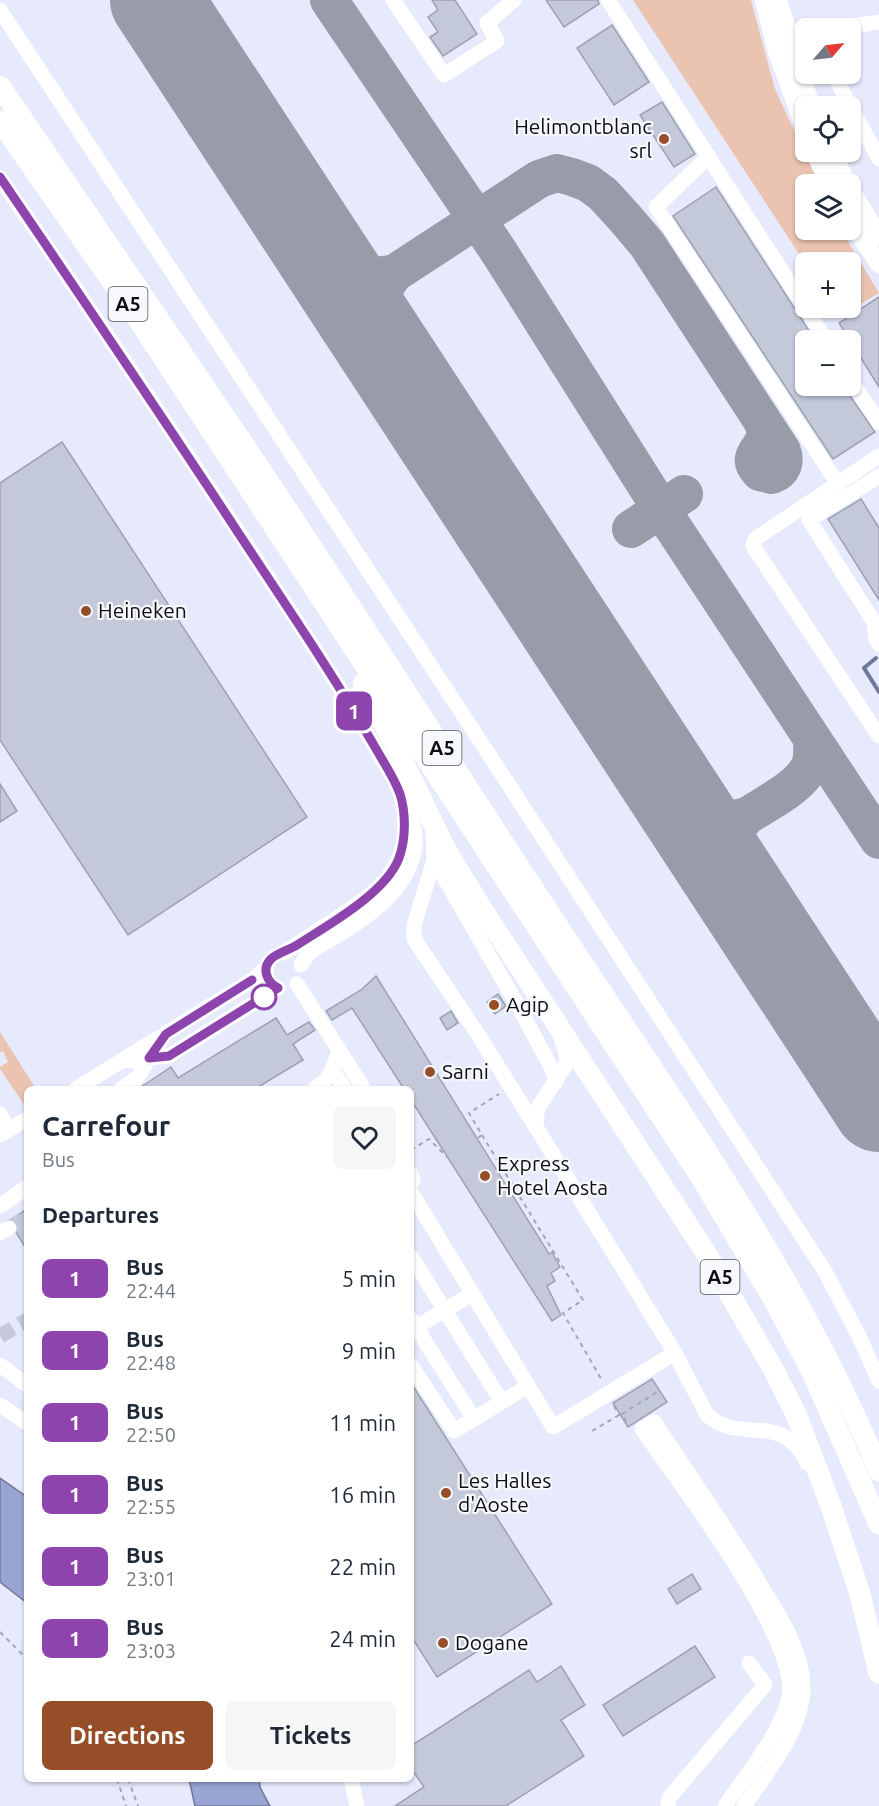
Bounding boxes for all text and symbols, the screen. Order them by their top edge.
north arrow [795,18,861,84]
map controls [795,18,861,396]
button: locate [795,96,861,162]
place label: Helimontblanc srl [514,114,652,162]
marker: Helimontblanc srl [657,132,671,146]
button: layers [795,174,861,240]
button: + [795,252,861,318]
road number: A5 [108,287,148,321]
button: − [795,330,861,396]
place label: Heineken [98,598,187,622]
marker: Heineken [79,604,93,618]
line badge: 1 [334,692,374,730]
text: 1 [348,699,360,723]
road number: A5 [422,731,462,765]
unlabelled marker [251,984,277,1010]
place label: Agip [506,992,549,1016]
marker: Agip [487,998,501,1012]
place label: Sarni [442,1059,489,1083]
marker: Sarni [423,1065,437,1079]
button: heart [333,1106,396,1169]
text: Carrefour [42,1110,170,1141]
text: Bus [42,1148,75,1171]
place label: Express Hotel Aosta [497,1151,608,1199]
marker: Express Hotel Aosta [478,1169,492,1183]
text: Departures [42,1202,159,1227]
text: Bus [126,1254,164,1279]
road number: A5 [700,1260,740,1294]
text: 1 [69,1266,81,1290]
text: 5 min [342,1266,396,1291]
text: 22:44 [126,1279,176,1302]
text: Bus [126,1326,164,1351]
text: 1 [69,1338,81,1362]
text: 9 min [342,1338,396,1363]
text: 22:48 [126,1351,176,1374]
text: Bus [126,1398,164,1423]
text: 1 [69,1410,81,1434]
text: 11 min [329,1410,396,1435]
text: 22:50 [126,1423,176,1446]
place label: Les Halles d'Aoste [458,1468,551,1516]
text: Bus [126,1470,164,1495]
text: 1 [69,1482,81,1506]
text: 16 min [329,1482,396,1507]
marker: Les Halles d'Aoste [439,1486,453,1500]
text: 22:55 [126,1495,176,1518]
text: Bus [126,1542,164,1567]
text: 1 [69,1554,81,1578]
text: 22 min [329,1554,396,1579]
text: 23:01 [126,1567,176,1590]
text: Bus [126,1614,164,1639]
text: 1 [69,1626,81,1650]
text: 24 min [329,1626,396,1651]
place label: Dogane [455,1630,529,1654]
marker: Dogane [436,1636,450,1650]
text: 23:03 [126,1639,176,1662]
button: Directions [42,1701,213,1770]
button: Tickets [225,1701,396,1770]

